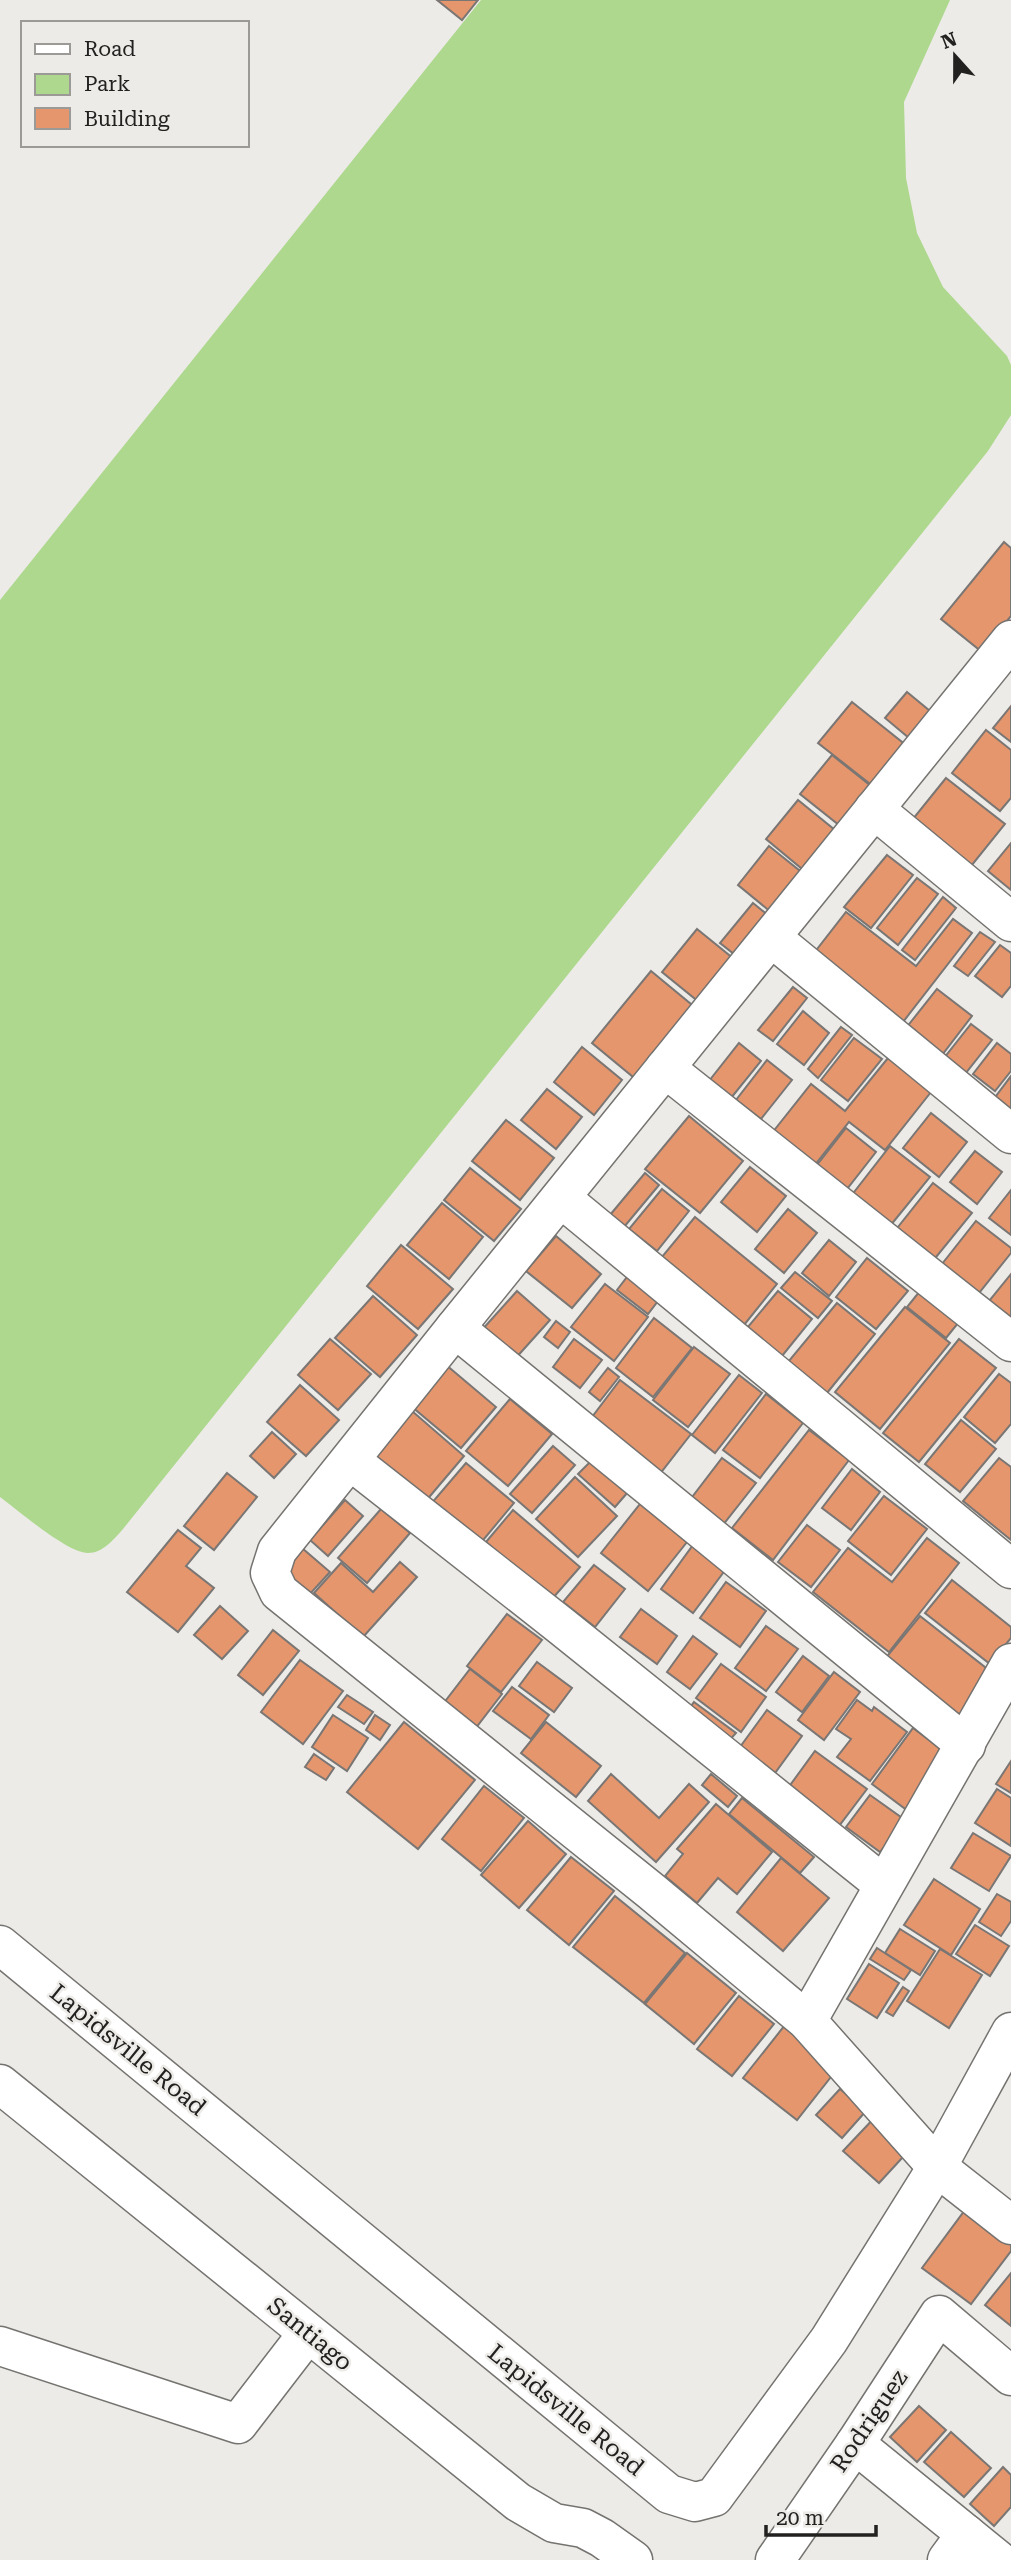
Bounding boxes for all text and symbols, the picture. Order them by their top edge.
legend [21,21,248,147]
north arrow [920,21,990,91]
text: N [938,27,960,54]
text: Road [84,37,136,61]
text: Park [84,72,130,96]
text: Building [84,107,170,131]
street label: Lapidsville Road [44,1979,212,2121]
street label: Santiago [262,2291,358,2377]
street label: Lapidsville Road [482,2339,650,2481]
street label: Rodriguez [825,2365,913,2477]
scale bar [766,2494,876,2538]
text: 20 m [776,2506,824,2530]

